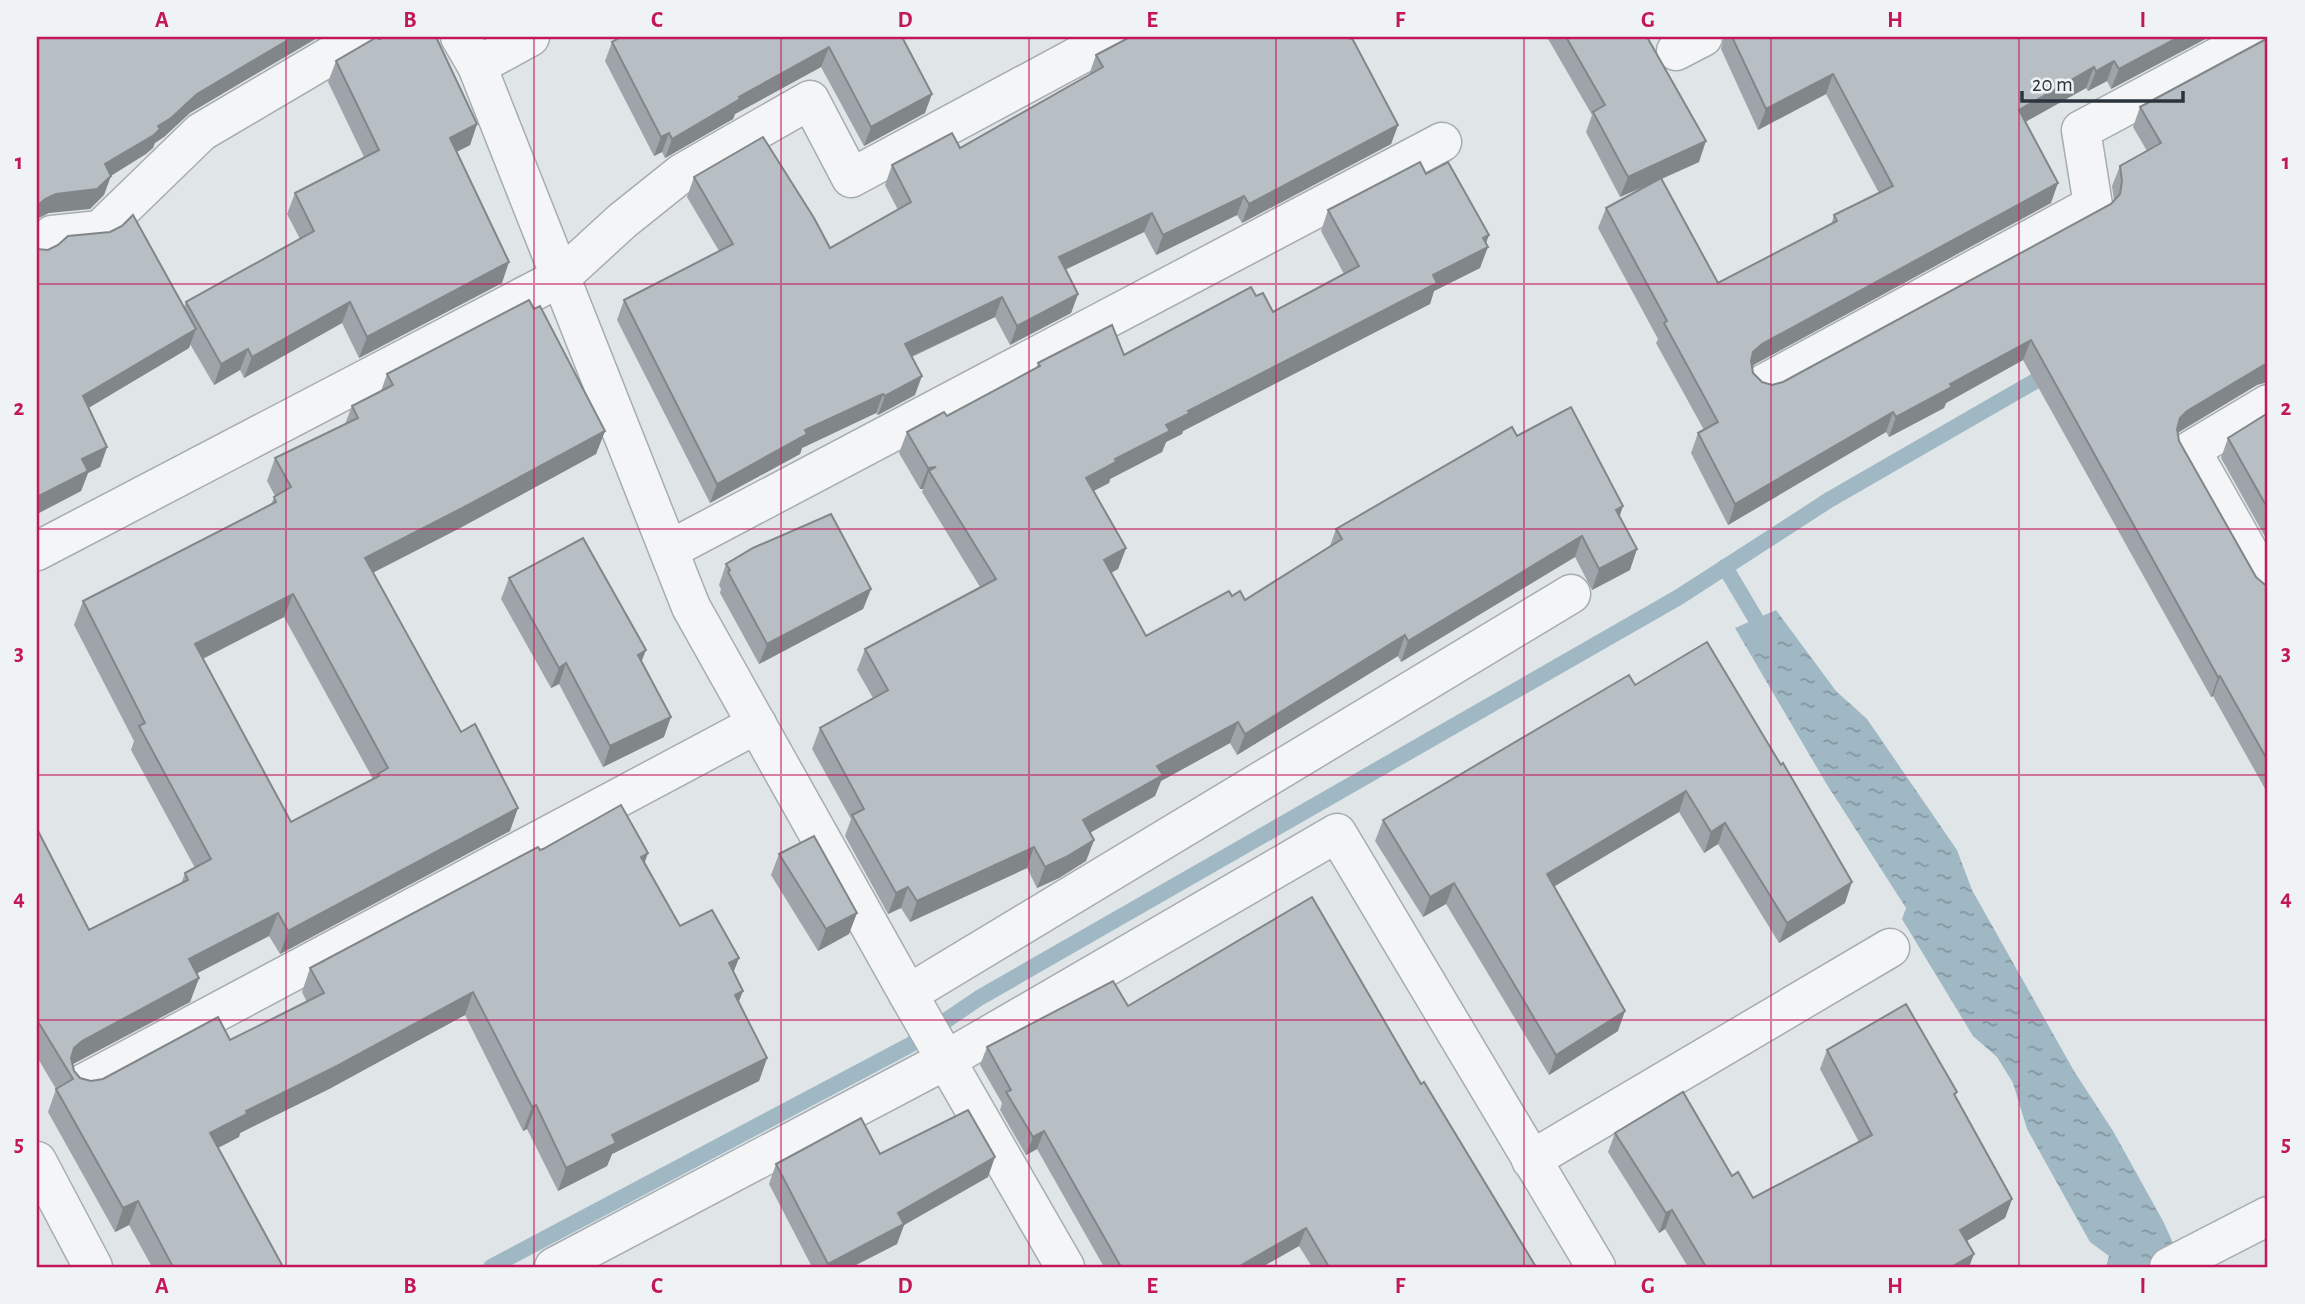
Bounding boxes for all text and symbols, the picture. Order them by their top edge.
text: A [155,9,169,32]
text: B [403,9,417,32]
text: C [651,9,663,32]
text: D [897,9,913,32]
text: E [1146,9,1158,32]
text: F [1395,9,1406,32]
text: G [1641,9,1655,32]
text: H [1887,9,1903,32]
text: I [2140,9,2146,32]
scale bar [2022,60,2182,104]
text: 20 m [2032,74,2073,95]
text: 1 [15,151,23,174]
text: 1 [2282,151,2290,174]
text: 2 [14,397,25,420]
text: 2 [2281,397,2292,420]
text: 3 [14,642,24,665]
text: 3 [2281,642,2291,665]
text: 4 [13,887,25,910]
text: 4 [2280,887,2292,910]
text: 5 [14,1133,24,1156]
text: 5 [2281,1133,2291,1156]
text: A [155,1275,169,1298]
text: B [403,1275,417,1298]
text: C [651,1275,663,1298]
text: D [897,1275,913,1298]
text: E [1146,1275,1158,1298]
text: F [1395,1275,1406,1298]
text: G [1641,1275,1655,1298]
text: H [1887,1275,1903,1298]
text: I [2140,1275,2146,1298]

